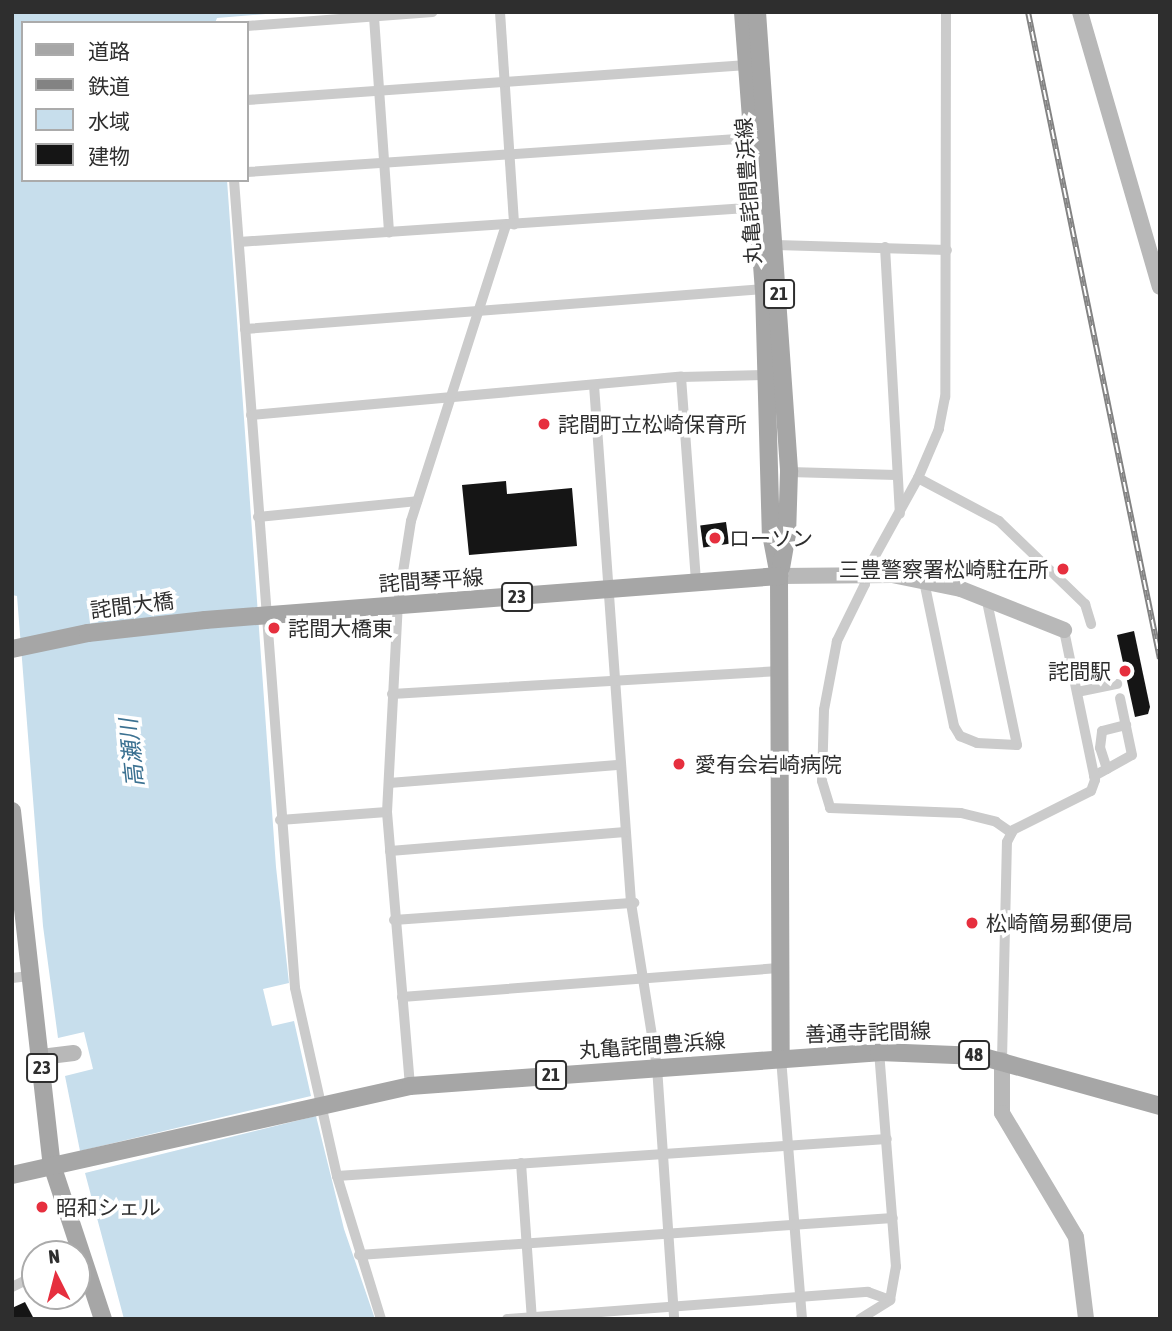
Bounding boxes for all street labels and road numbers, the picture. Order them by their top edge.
street label: 丸亀詫間豊浜線 [730,117,766,265]
road number: 21 [762,278,796,310]
street label: 詫間琴平線 [378,564,484,596]
road number: 23 [500,582,534,612]
street label: 詫間大橋 [89,587,175,623]
street label: 善通寺詫間線 [805,1017,931,1047]
street label: 丸亀詫間豊浜線 [578,1027,726,1063]
road number: 48 [956,1040,992,1070]
road number: 23 [24,1052,60,1084]
road number: 21 [534,1060,568,1091]

